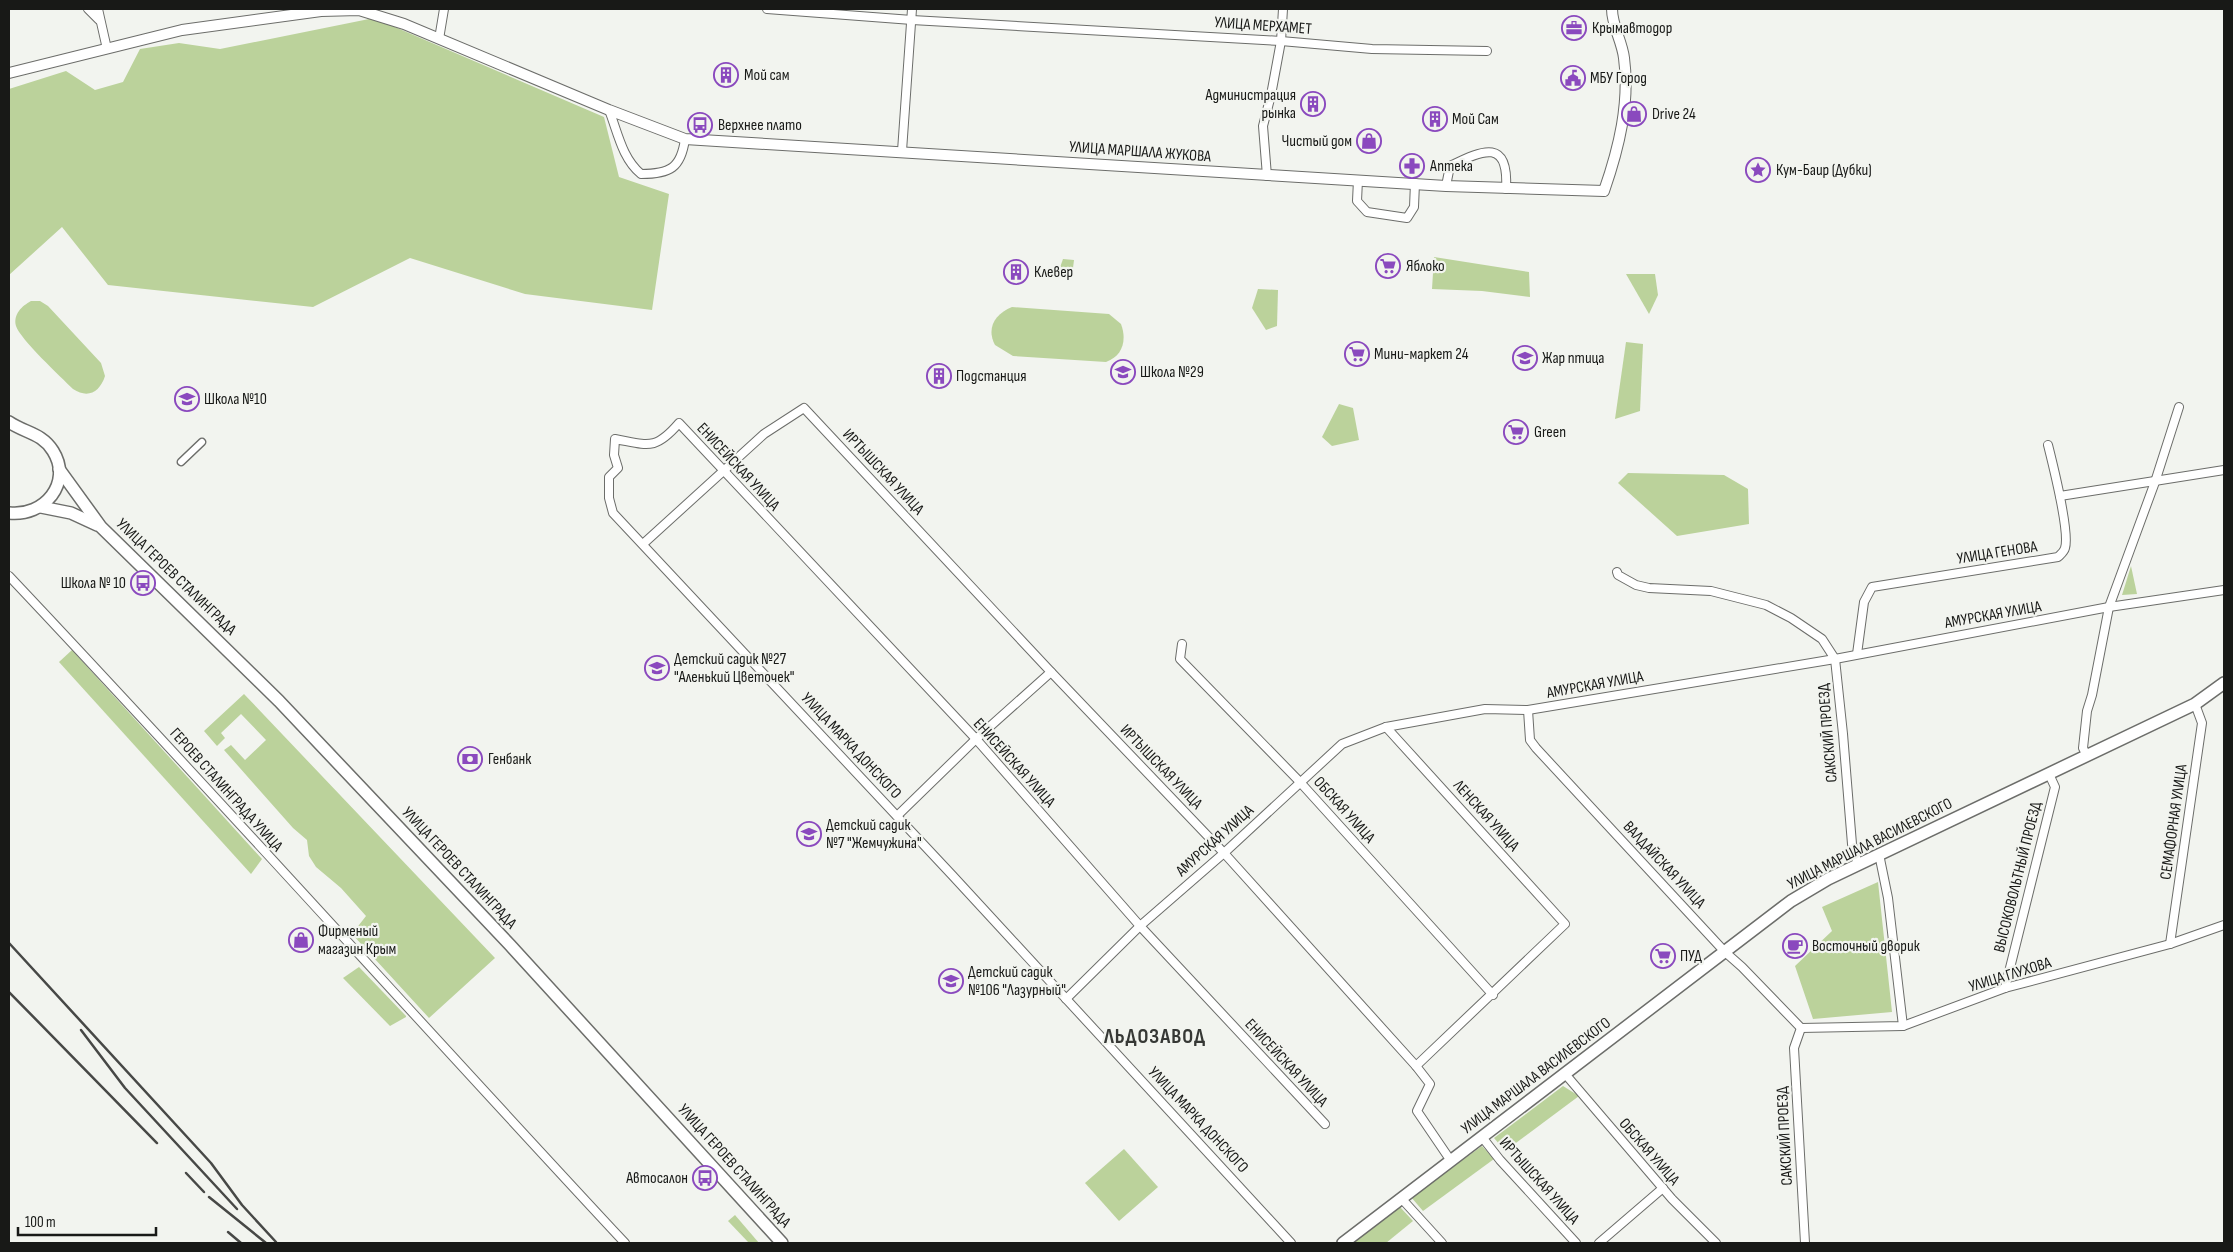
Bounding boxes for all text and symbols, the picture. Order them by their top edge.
street label: УЛИЦА МЕРХАМЕТ [1214,13,1313,39]
office icon: Крымавтодор [1561,15,1587,41]
place label: Крымавтодор [1592,19,1672,38]
building icon: Мой сам [713,62,739,88]
public building icon: МБУ Город [1560,65,1586,91]
place label: Мой сам [744,66,790,85]
place label: МБУ Город [1590,69,1647,88]
place label: Администрация рынка [1204,86,1296,123]
building icon: Администрация рынка [1300,91,1326,117]
shop icon: Drive 24 [1621,101,1647,127]
place label: Drive 24 [1652,105,1696,124]
building icon: Мой Сам [1422,106,1448,132]
place label: Мой Сам [1452,110,1499,129]
bus stop icon: Верхнее плато [687,112,713,138]
place label: Верхнее плато [718,116,802,135]
shop icon: Чистый дом [1356,128,1382,154]
place label: Чистый дом [1282,132,1352,151]
street label: УЛИЦА МАРШАЛА ЖУКОВА [1068,138,1212,166]
pharmacy icon: Аптека [1399,153,1425,179]
place label: Аптека [1429,157,1473,176]
place icon: Кум-Баир (Дубки) [1745,157,1771,183]
place label: Кум-Баир (Дубки) [1776,161,1872,180]
supermarket icon: Яблоко [1375,253,1401,279]
place label: Яблоко [1406,257,1445,276]
building icon: Клевер [1003,259,1029,285]
place label: Клевер [1034,263,1073,282]
supermarket icon: Мини-маркет 24 [1344,341,1370,367]
place label: Мини-маркет 24 [1374,345,1469,364]
school or university icon: Жар птица [1512,345,1538,371]
place label: Жар птица [1542,349,1605,368]
school or university icon: Школа №29 [1110,359,1136,385]
building icon: Подстанция [926,363,952,389]
place label: Школа №29 [1140,363,1204,382]
place label: Подстанция [956,367,1027,386]
school or university icon: Школа №10 [174,386,200,412]
place label: Школа №10 [204,390,267,409]
street label: ЕНИСЕЙСКАЯ УЛИЦА [692,419,784,515]
supermarket icon: Green [1503,419,1529,445]
place label: Green [1534,423,1566,442]
street label: ИРТЫШСКАЯ УЛИЦА [838,425,928,519]
street label: УЛИЦА ГЕРОЕВ СТАЛИНГРАДА [112,515,240,639]
street label: УЛИЦА ГЕНОВА [1956,537,2039,569]
bus stop icon: Школа № 10 [130,570,156,596]
place label: Школа № 10 [61,574,126,593]
street label: АМУРСКАЯ УЛИЦА [1942,597,2043,633]
place label: Детский садик №27 "Аленький Цветочек" [674,650,794,687]
school or university icon: Детский садик №27 "Аленький Цветочек" [644,655,670,681]
street label: АМУРСКАЯ УЛИЦА [1544,667,1645,703]
street label: САКСКИЙ ПРОЕЗД [1814,682,1842,783]
street label: УЛИЦА МАРКА ДОНСКОГО [797,689,905,803]
street label: ЕНИСЕЙСКАЯ УЛИЦА [969,715,1059,812]
street label: ИРТЫШСКАЯ УЛИЦА [1116,721,1206,813]
street label: ГЕРОЕВ СТАЛИНГРАДА УЛИЦА [166,724,287,856]
bank icon: Генбанк [457,746,483,772]
place label: Генбанк [488,750,532,769]
street label: СЕМАФОРНАЯ УЛИЦА [2157,763,2192,881]
street label: ОБСКАЯ УЛИЦА [1309,773,1379,847]
street label: ЛЕНСКАЯ УЛИЦА [1448,776,1523,856]
street label: УЛИЦА МАРШАЛА ВАСИЛЕВСКОГО [1784,794,1956,894]
street label: ВЫСОКОВОЛЬТНЫЙ ПРОЕЗД [1990,799,2046,954]
street label: АМУРСКАЯ УЛИЦА [1172,801,1258,881]
street label: УЛИЦА ГЕРОЕВ СТАЛИНГРАДА [398,803,520,933]
place label: Детский садик №7 "Жемчужина" [826,816,922,853]
street label: ВАЛДАЙСКАЯ УЛИЦА [1619,818,1709,913]
school or university icon: Детский садик №7 "Жемчужина" [796,821,822,847]
place label: Фирменый магазин Крым [318,922,396,959]
shop icon: Фирменый магазин Крым [288,927,314,953]
cafe icon: Восточный дворик [1782,933,1808,959]
place label: Восточный дворик [1812,937,1921,956]
supermarket icon: ПУД [1650,943,1676,969]
place label: ПУД [1680,947,1702,966]
street label: УЛИЦА ГЛУХОВА [1967,953,2054,997]
place label: Детский садик №106 "Лазурный" [968,963,1066,1000]
school or university icon: Детский садик №106 "Лазурный" [938,968,964,994]
street label: УЛИЦА МАРШАЛА ВАСИЛЕВСКОГО [1457,1014,1615,1138]
street label: ЕНИСЕЙСКАЯ УЛИЦА [1240,1015,1332,1111]
district label: ЛЬДОЗАВОД [1103,1024,1206,1049]
street label: УЛИЦА МАРКА ДОНСКОГО [1144,1063,1252,1177]
street label: САКСКИЙ ПРОЕЗД [1773,1086,1797,1186]
street label: УЛИЦА ГЕРОЕВ СТАЛИНГРАДА [674,1100,795,1232]
street label: ОБСКАЯ УЛИЦА [1615,1115,1683,1190]
street label: ИРТЫШСКАЯ УЛИЦА [1495,1134,1583,1228]
bus stop icon: Автосалон [692,1165,718,1191]
place label: Автосалон [625,1169,688,1188]
scale bar [18,1204,155,1236]
text: 100 m [25,1213,56,1232]

